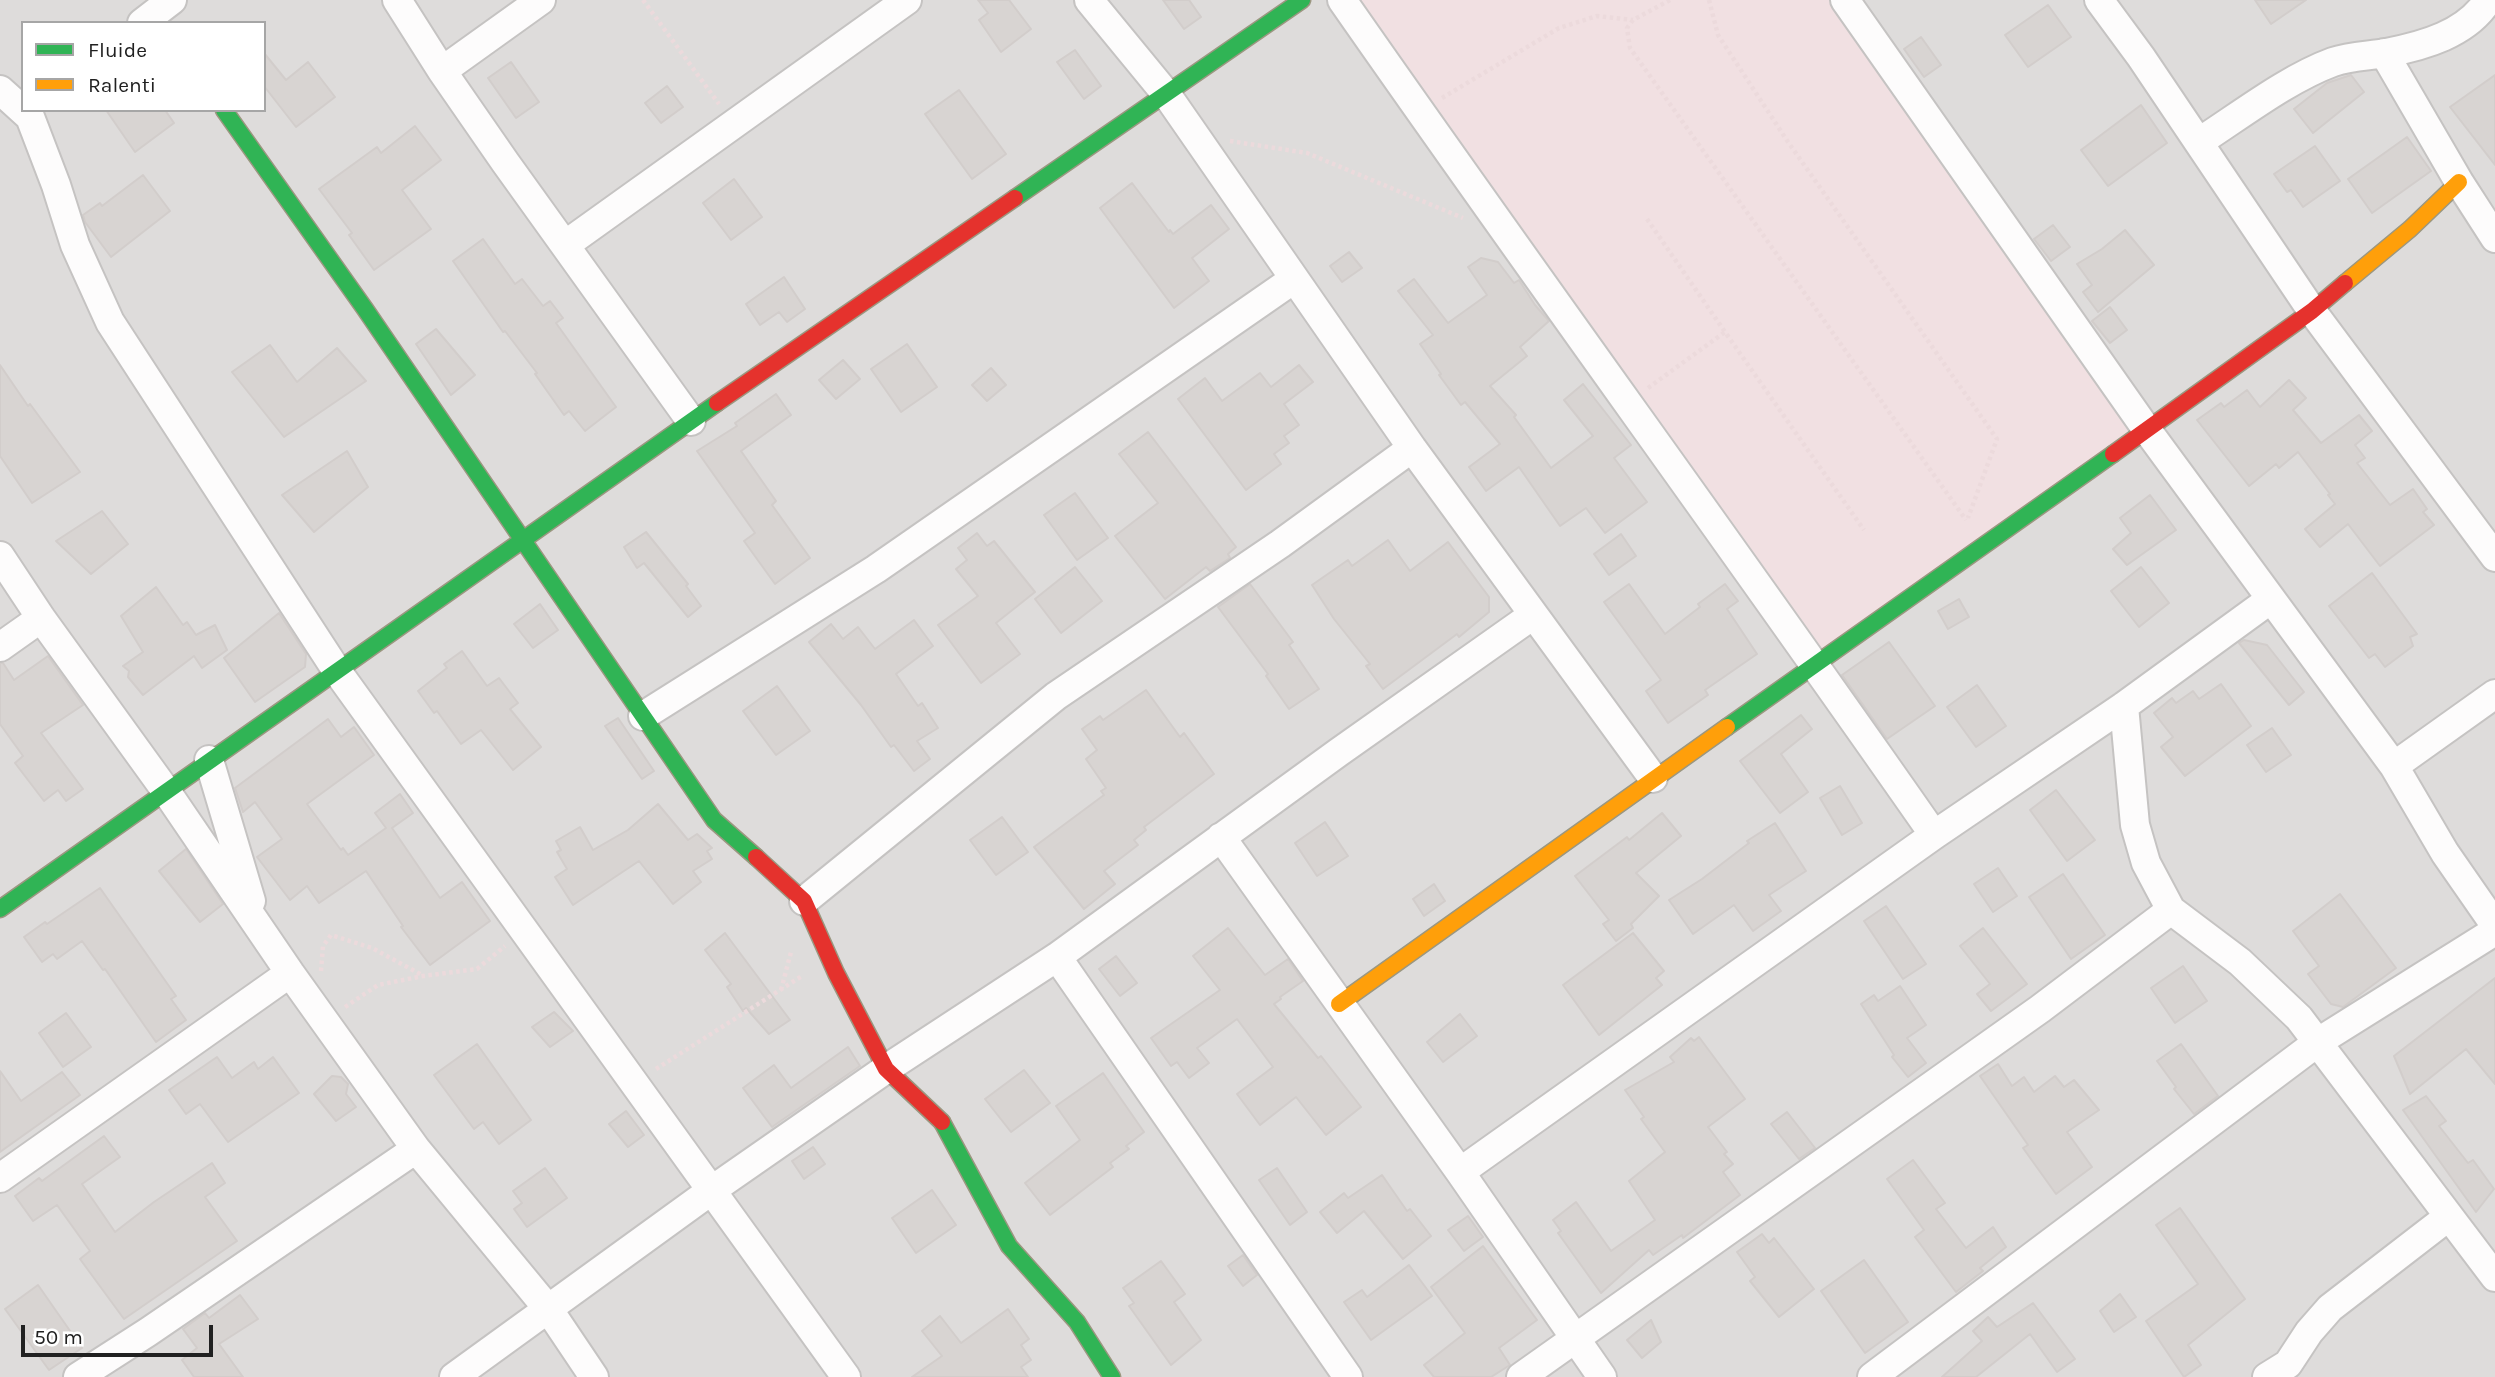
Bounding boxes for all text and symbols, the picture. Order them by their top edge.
legend [21,21,266,112]
text: Fluide [88,38,147,62]
text: Ralenti [88,73,156,97]
scale bar [24,1310,217,1354]
text: 50 m [34,1325,83,1349]

